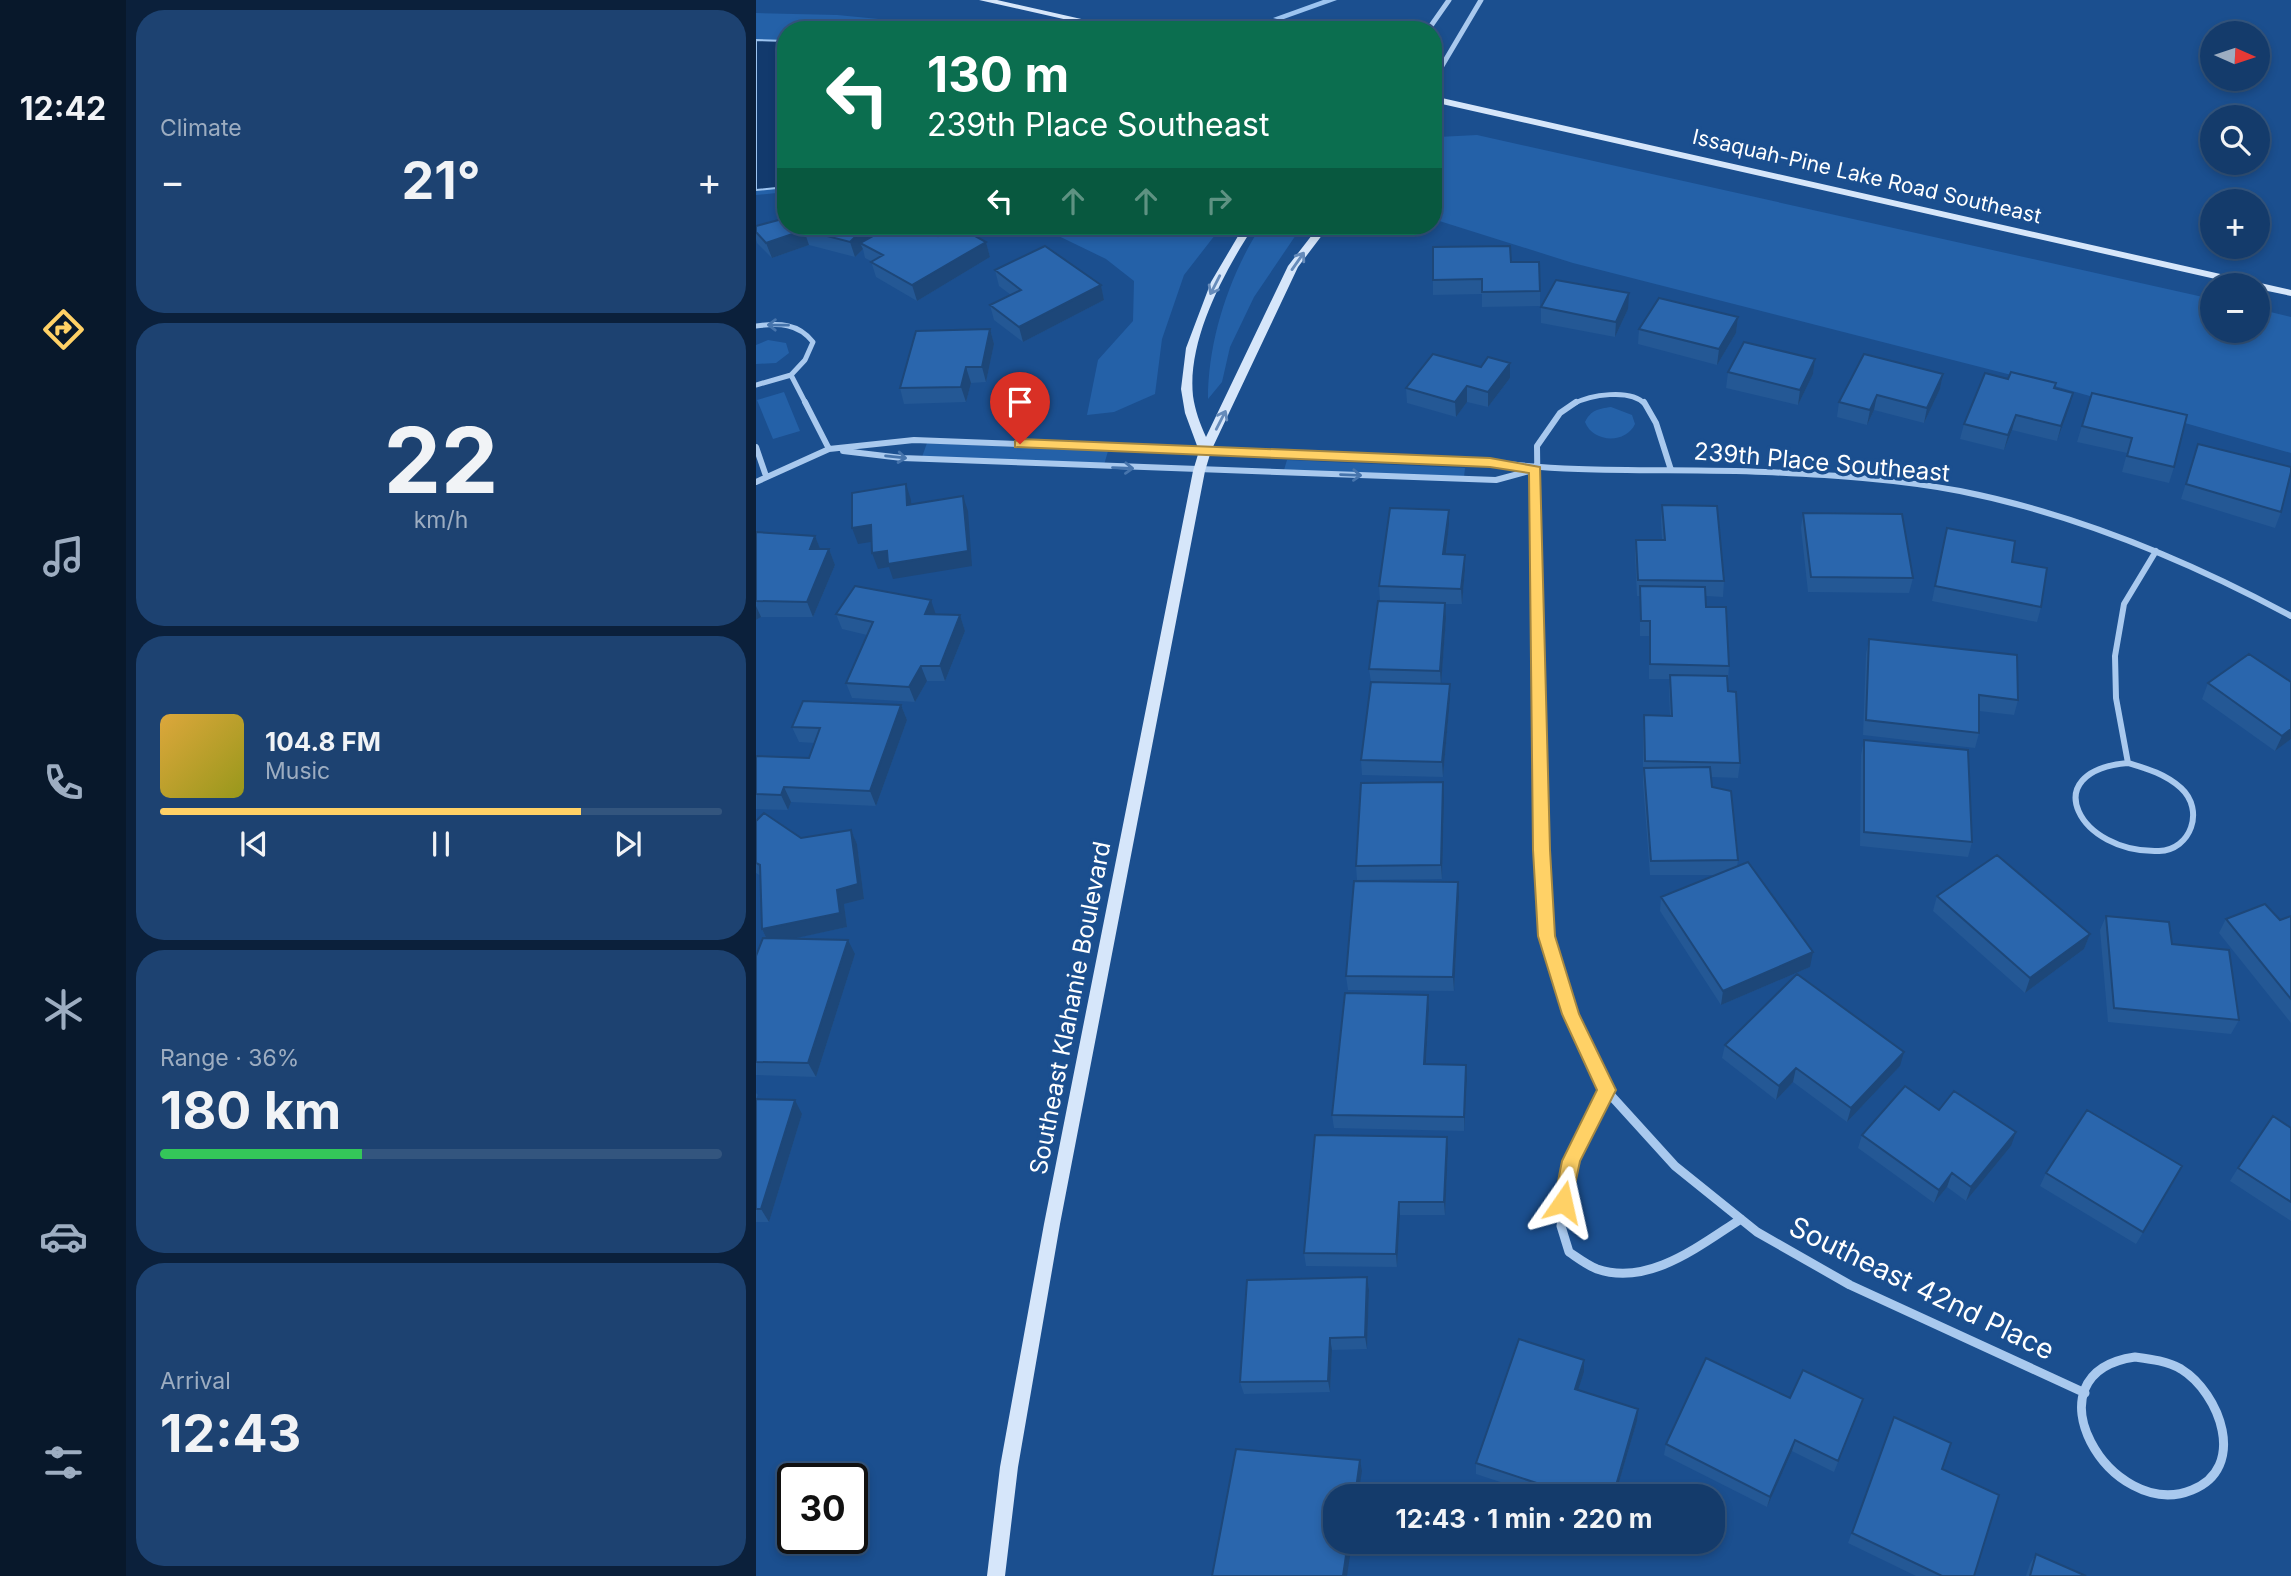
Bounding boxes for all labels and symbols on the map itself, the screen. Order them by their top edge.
north arrow [2200,21,2270,91]
street label: Issaquah-Pine Lake Road Southeast [1690,124,2044,228]
one-way arrow [1291,252,1305,271]
one-way arrow [1208,274,1222,295]
one-way arrow [767,319,790,332]
pin [990,372,1050,444]
one-way arrow [1215,410,1229,431]
street label: 239th Place Southeast [1693,436,1951,488]
one-way arrow [884,451,907,464]
one-way arrow [1112,461,1135,474]
one-way arrow [1339,469,1362,482]
street label: Southeast Klahanie Boulevard [1023,839,1117,1177]
position arrow [1526,1165,1600,1239]
street label: Southeast 42nd Place [1784,1209,2060,1367]
speed limit sign: 30 [777,1463,868,1554]

